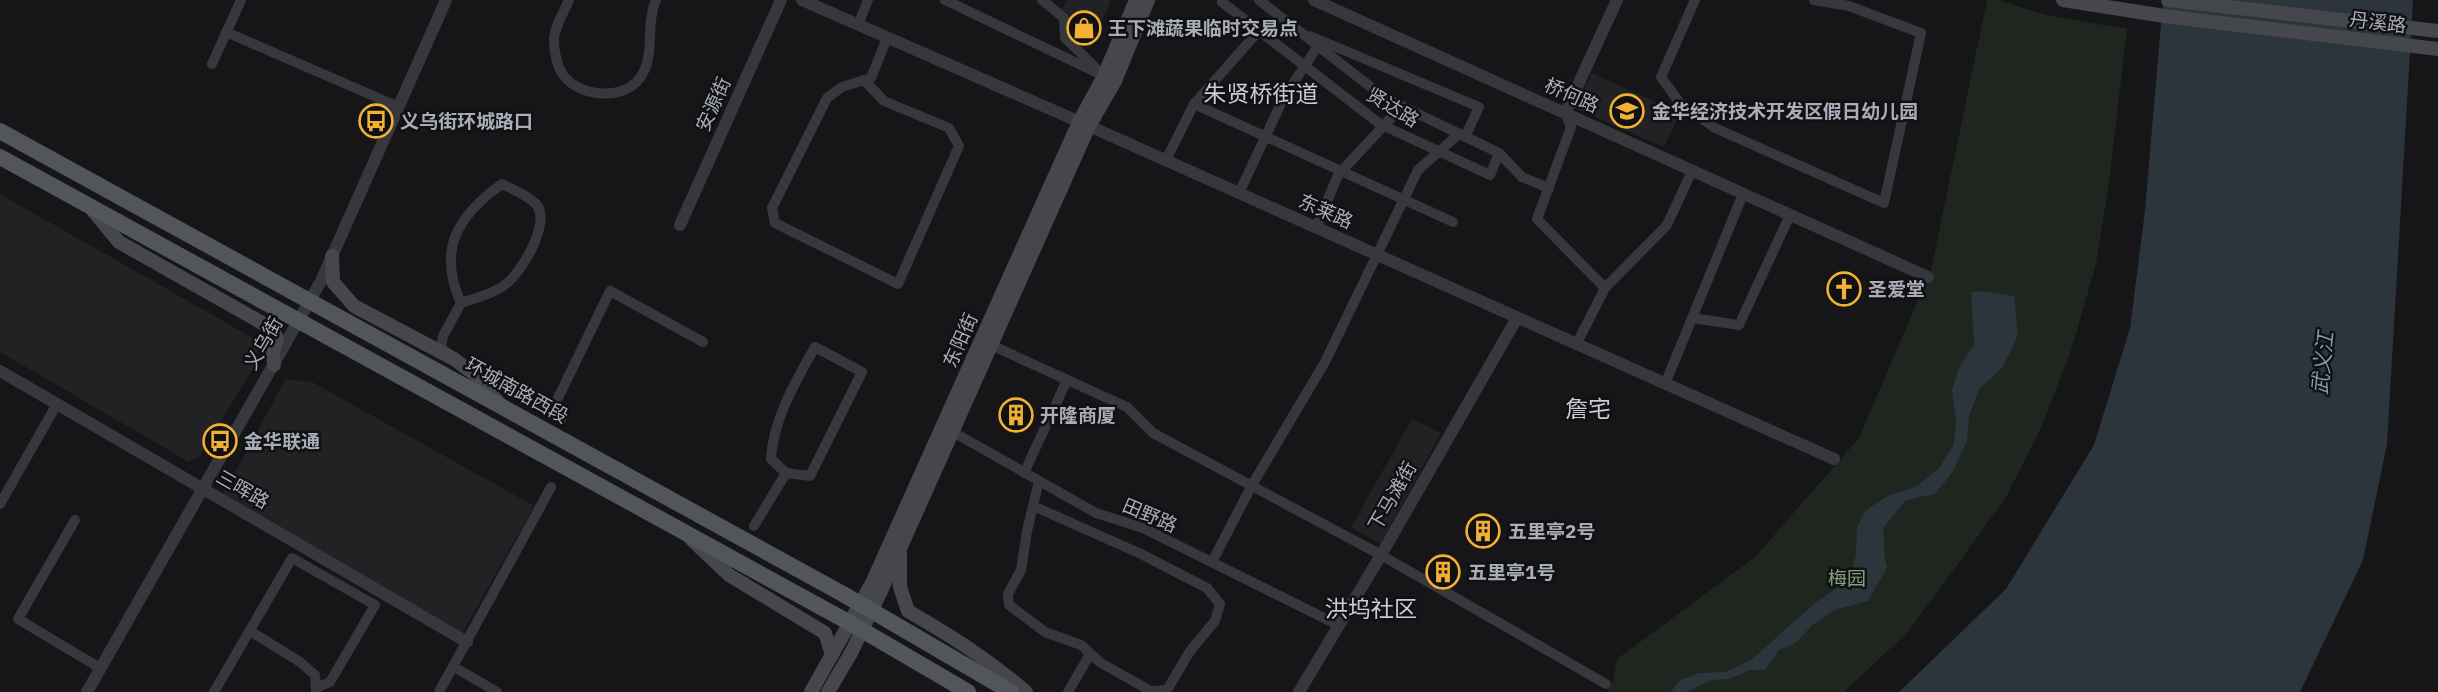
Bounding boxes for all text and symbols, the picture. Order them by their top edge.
street label: 丹溪路 [2348,7,2408,37]
shop icon: 王下滩蔬果临时交易点 [1065,9,1103,47]
place label: 王下滩蔬果临时交易点 [1108,16,1298,40]
street label: 桥何路 [1541,72,1603,118]
street label: 安源街 [690,73,736,135]
district label: 朱贤桥街道 [1204,78,1319,108]
street label: 贤达路 [1362,82,1424,132]
school or university icon: 金华经济技术开发区假日幼儿园 [1608,92,1646,130]
place label: 金华经济技术开发区假日幼儿园 [1652,99,1918,123]
bus stop icon: 义乌街环城路口 [357,102,395,140]
place label: 义乌街环城路口 [400,109,533,133]
street label: 东莱路 [1295,188,1357,234]
church icon: 圣爱堂 [1825,270,1863,308]
place label: 圣爱堂 [1868,277,1925,301]
street label: 东阳街 [937,309,983,371]
street label: 义乌街 [238,312,288,374]
water label: 武义江 [2305,328,2339,396]
street label: 环城南路西段 [461,352,573,428]
district label: 詹宅 [1565,393,1611,423]
building icon: 开隆商厦 [997,396,1035,434]
place label: 开隆商厦 [1040,403,1116,427]
bus stop icon: 金华联通 [201,422,239,460]
place label: 金华联通 [244,429,320,453]
street label: 下马滩街 [1363,457,1421,535]
street label: 三晖路 [212,464,274,514]
street label: 田野路 [1119,493,1181,537]
building icon: 五里亭2号 [1464,512,1502,550]
place label: 五里亭2号 [1508,519,1595,543]
building icon: 五里亭1号 [1424,553,1462,591]
place label: 五里亭1号 [1468,560,1555,584]
park label: 梅园 [1828,566,1866,590]
district label: 洪坞社区 [1325,593,1417,623]

